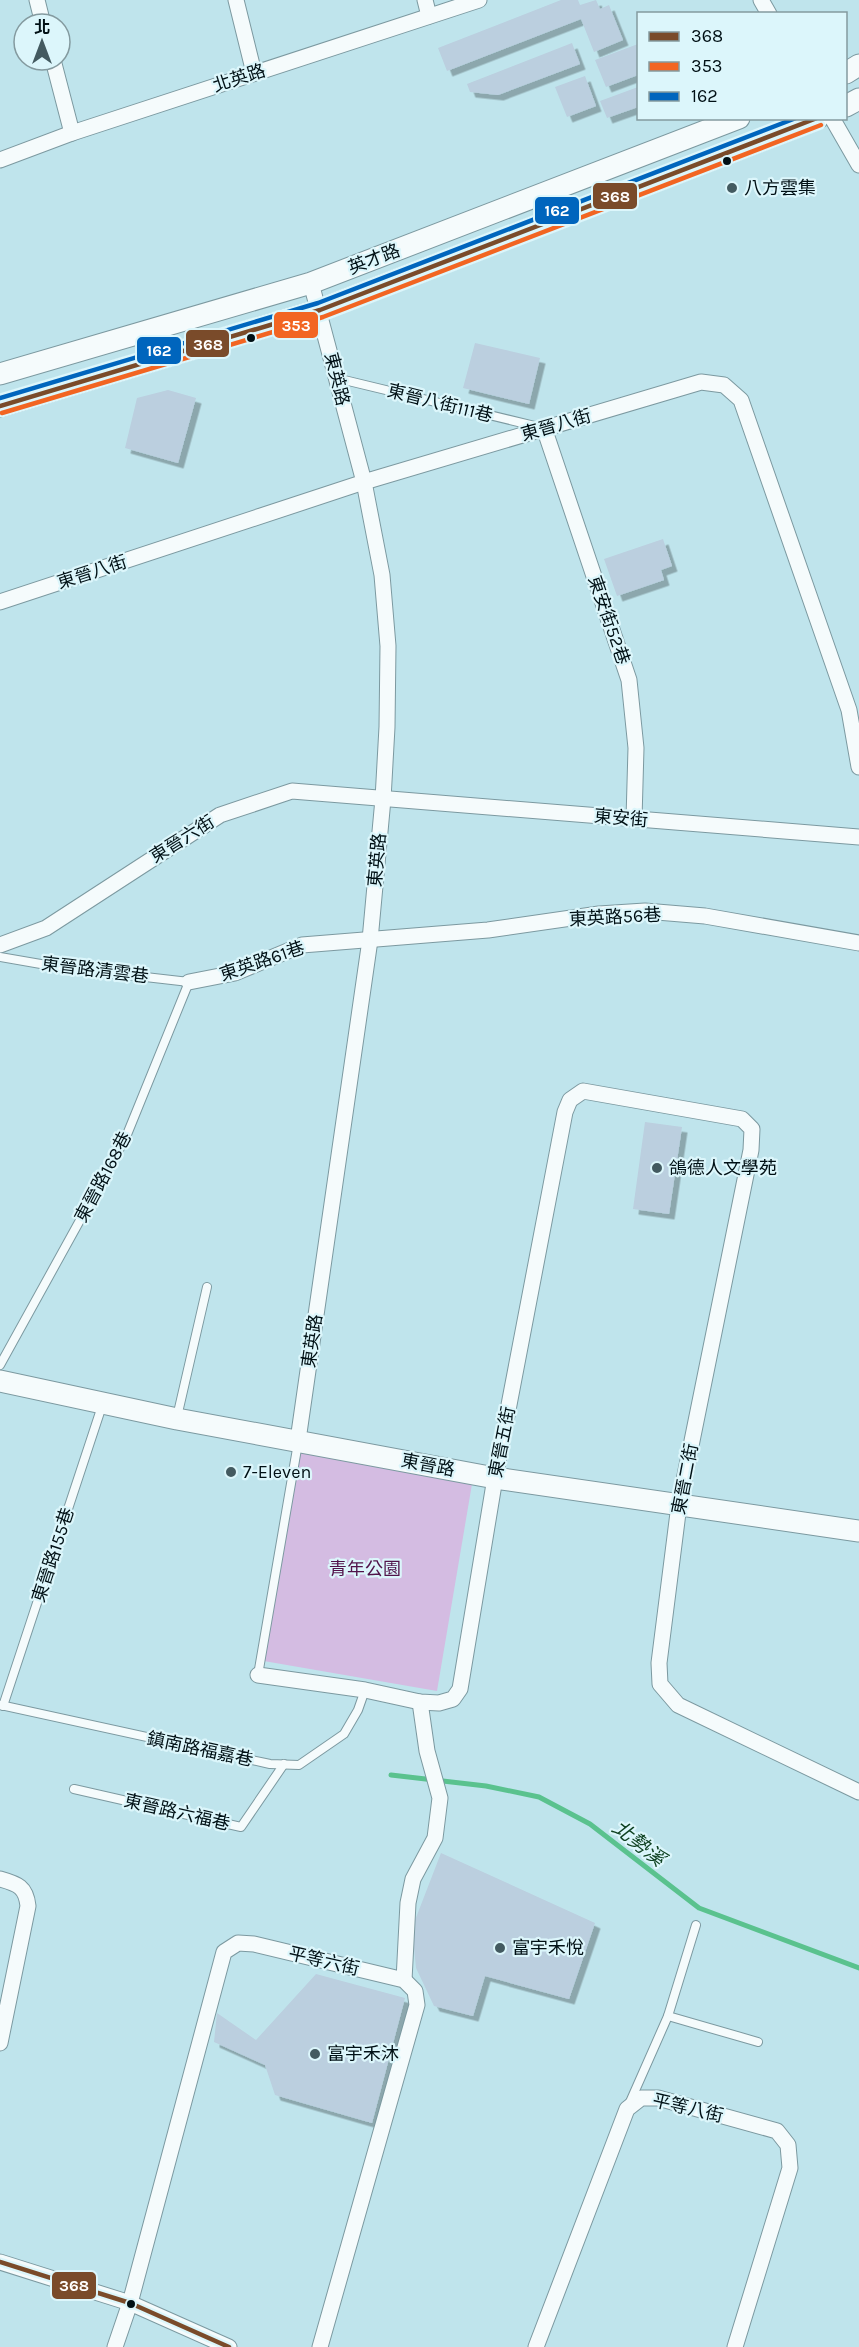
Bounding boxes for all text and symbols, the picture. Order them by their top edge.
north arrow [12,12,72,72]
legend [637,12,847,120]
text: 北 [34,18,50,37]
text: 368 [691,25,723,47]
text: 353 [691,55,722,77]
street label: 北英路 [210,59,268,97]
text: 162 [691,85,718,107]
unlabelled marker [721,155,733,167]
place label: 八方雲集 [744,177,816,199]
marker: 八方雲集 [725,181,739,195]
line badge: 368 [592,182,638,210]
text: 368 [600,187,630,206]
line badge: 162 [534,196,580,225]
text: 162 [544,201,570,220]
street label: 英才路 [345,239,403,279]
line badge: 353 [273,311,319,339]
text: 353 [281,316,311,335]
line badge: 368 [185,329,230,358]
unlabelled marker [245,332,257,344]
text: 368 [193,335,223,354]
line badge: 162 [136,336,182,365]
text: 162 [146,341,172,360]
street label: 東英路 [320,350,354,408]
street label: 東晉八街111巷 [385,379,495,427]
street label: 東晉八街 [518,405,594,445]
street label: 東晉八街 [54,550,130,594]
street label: 東安街52巷 [584,573,634,667]
street label: 東安街 [593,805,649,831]
street label: 東晉六街 [146,811,218,867]
street label: 東英路 [364,832,390,888]
street label: 東英路56巷 [568,904,662,930]
street label: 東英路61巷 [217,936,307,986]
street label: 東晉路清雲巷 [40,953,150,987]
street label: 東晉路168巷 [70,1128,136,1226]
place label: 鴿德人文學苑 [669,1157,777,1179]
marker: 鴿德人文學苑 [650,1161,664,1175]
street label: 東英路 [297,1313,327,1369]
street label: 東晉五街 [484,1405,520,1479]
street label: 東晉二街 [667,1442,703,1516]
street label: 東晉路 [399,1449,457,1481]
place label: 7-Eleven [243,1461,311,1483]
marker: 7-Eleven [224,1465,238,1479]
street label: 東晉路155巷 [27,1505,79,1605]
park label: 青年公園 [329,1558,401,1580]
street label: 鎮南路福嘉巷 [145,1727,255,1771]
street label: 東晉路六福巷 [122,1789,232,1835]
water label: 北勢溪 [608,1816,672,1873]
place label: 富宇禾悅 [512,1937,584,1959]
marker: 富宇禾悅 [493,1941,507,1955]
street label: 平等六街 [286,1942,362,1980]
place label: 富宇禾沐 [327,2043,399,2065]
marker: 富宇禾沐 [308,2047,322,2061]
street label: 平等八街 [650,2089,726,2127]
line badge: 368 [51,2271,97,2300]
text: 368 [59,2276,89,2295]
unlabelled marker [125,2298,137,2310]

